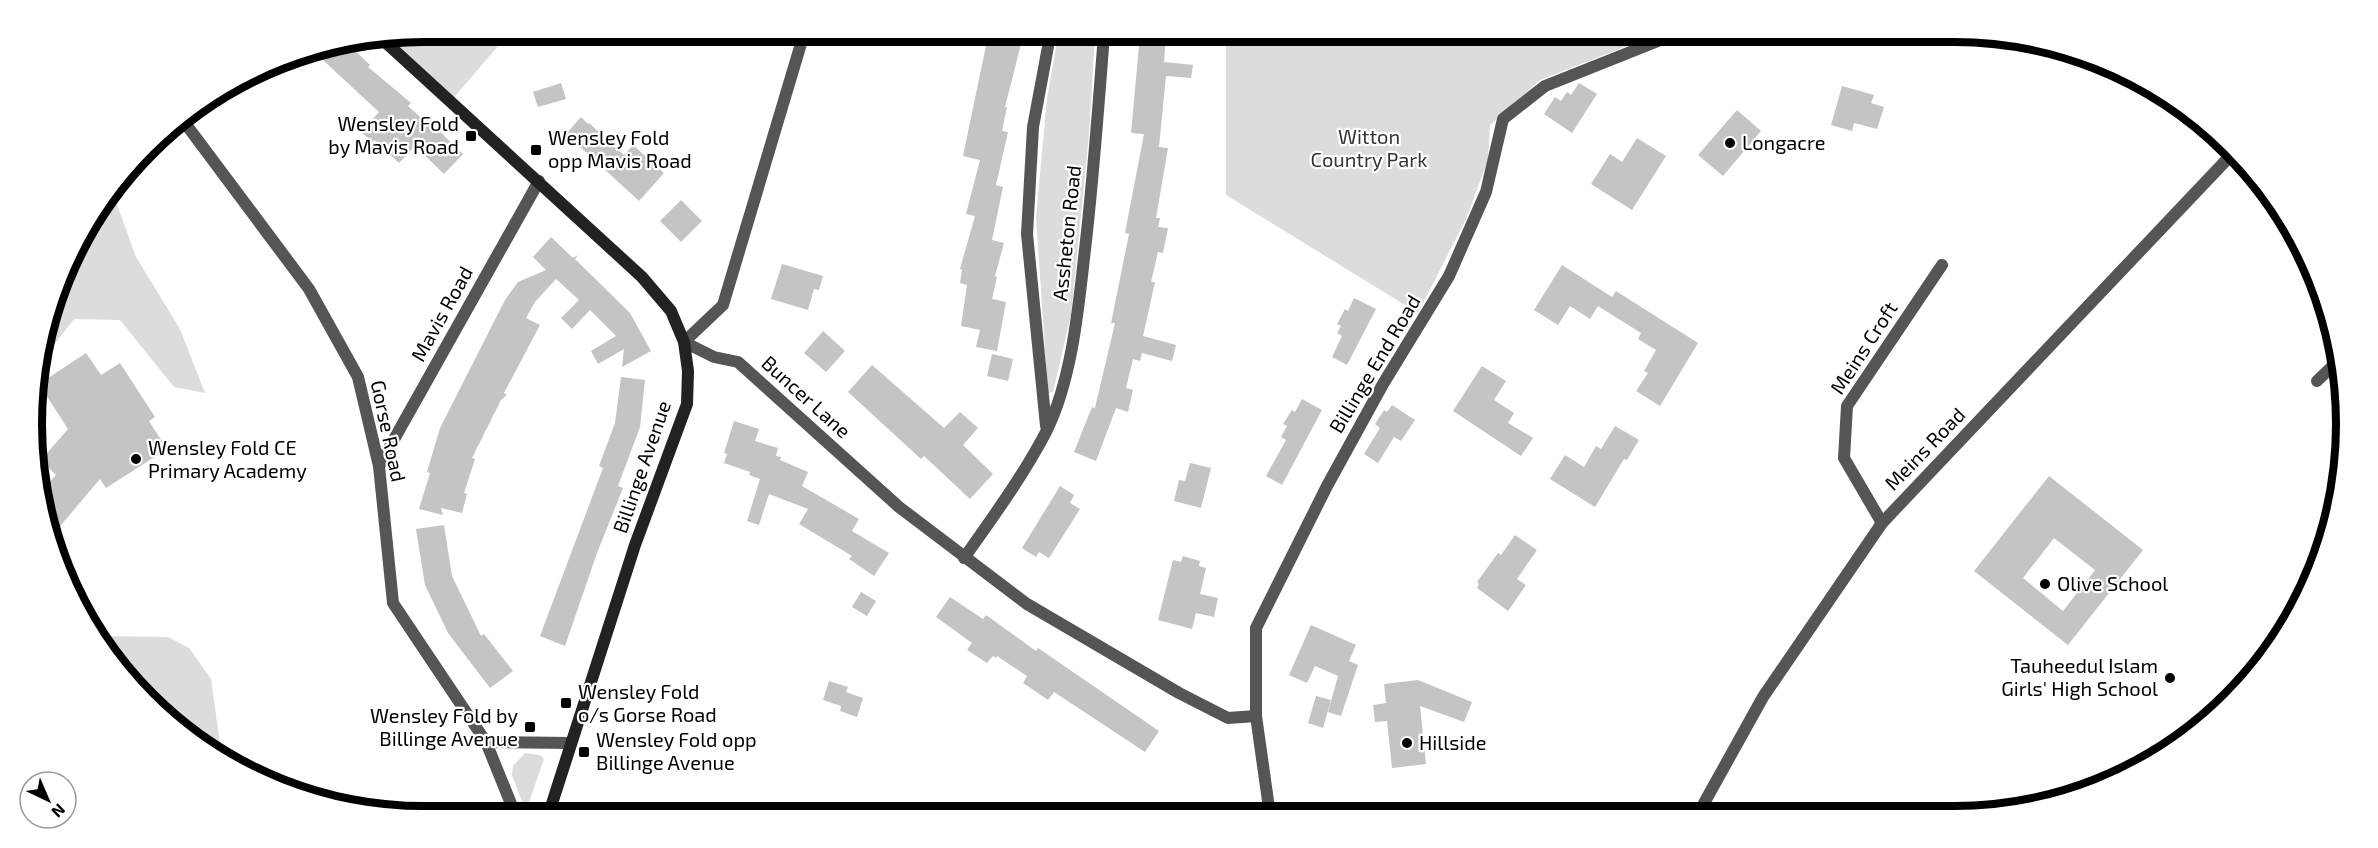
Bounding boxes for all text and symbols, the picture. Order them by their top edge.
place label: Wensley Fold by Mavis Road [328,111,459,158]
park label: Witton Country Park [1311,124,1427,171]
place label: Wensley Fold opp Mavis Road [548,125,692,172]
marker: Wensley Fold by Mavis Road [464,129,478,143]
place label: Longacre [1742,130,1826,154]
marker: Longacre [1723,136,1737,150]
marker: Wensley Fold opp Mavis Road [529,143,543,157]
street label: Assheton Road [1047,164,1085,302]
street label: Mavis Road [405,262,477,365]
street label: Billinge End Road [1323,290,1425,437]
street label: Meins Croft [1824,296,1902,398]
street label: Buncer Lane [757,350,856,442]
street label: Gorse Road [366,378,411,484]
street label: Billinge Avenue [607,397,675,536]
street label: Meins Road [1879,402,1970,495]
place label: Wensley Fold CE Primary Academy [148,435,307,482]
marker: Wensley Fold CE Primary Academy [129,452,143,466]
place label: Olive School [2057,571,2168,595]
marker: Olive School [2038,577,2052,591]
place label: Tauheedul Islam Girls' High School [2001,653,2158,700]
marker: Tauheedul Islam Girls' High School [2163,671,2177,685]
place label: Wensley Fold o/s Gorse Road [578,679,717,726]
marker: Wensley Fold o/s Gorse Road [559,696,573,710]
place label: Wensley Fold by Billinge Avenue [370,703,518,750]
marker: Wensley Fold by Billinge Avenue [523,720,537,734]
place label: Wensley Fold opp Billinge Avenue [596,727,757,774]
place label: Hillside [1419,730,1487,754]
marker: Hillside [1400,736,1414,750]
marker: Wensley Fold opp Billinge Avenue [577,745,591,759]
north arrow [18,770,78,830]
text: N [48,800,70,822]

